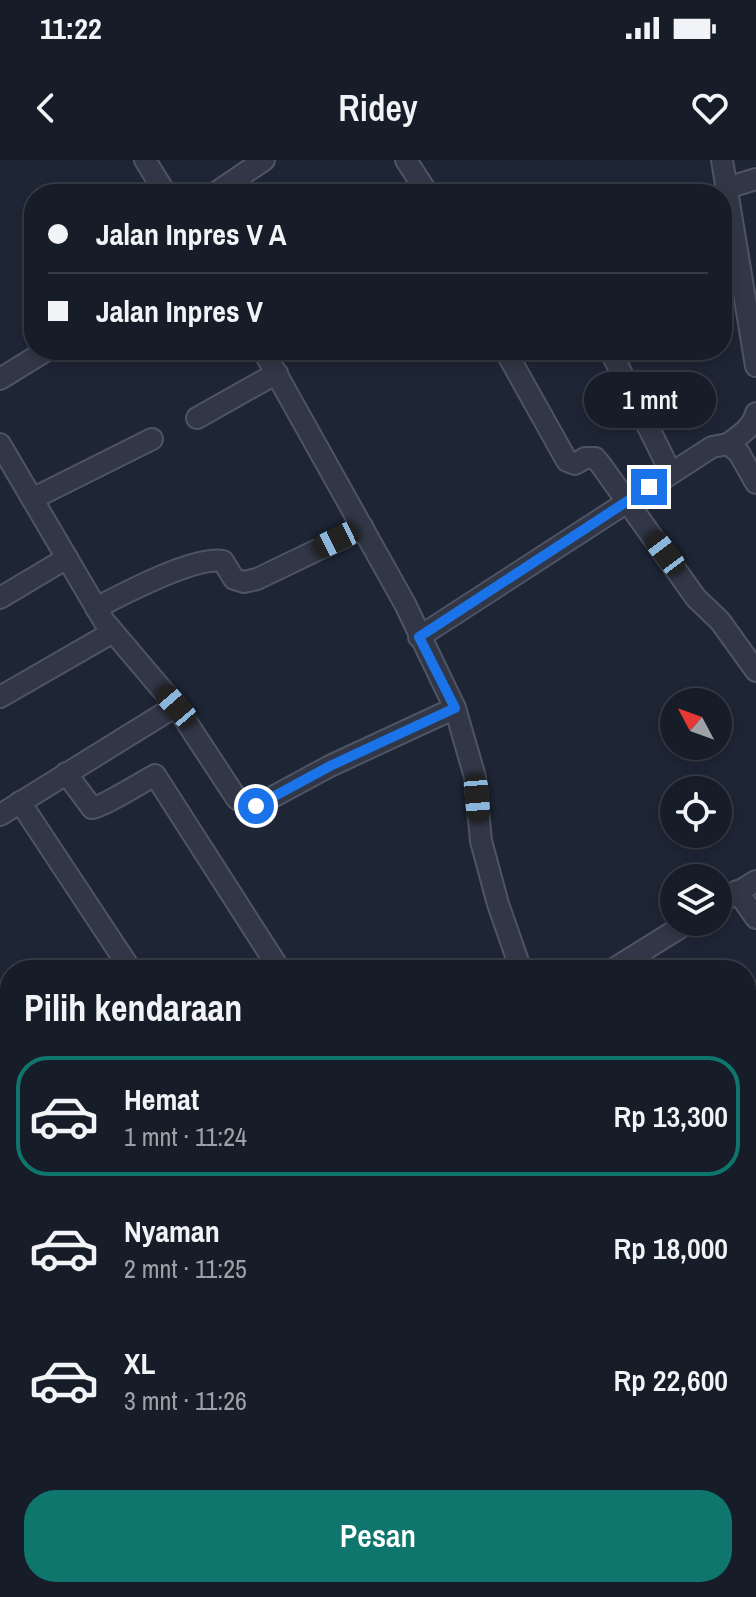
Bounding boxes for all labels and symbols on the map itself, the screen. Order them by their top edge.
callout: 1 mnt [583,371,715,427]
route end [631,469,667,505]
car [309,519,363,561]
car [641,527,689,579]
car [151,680,201,732]
north arrow [660,688,732,760]
car [463,773,491,823]
route start [238,788,274,824]

